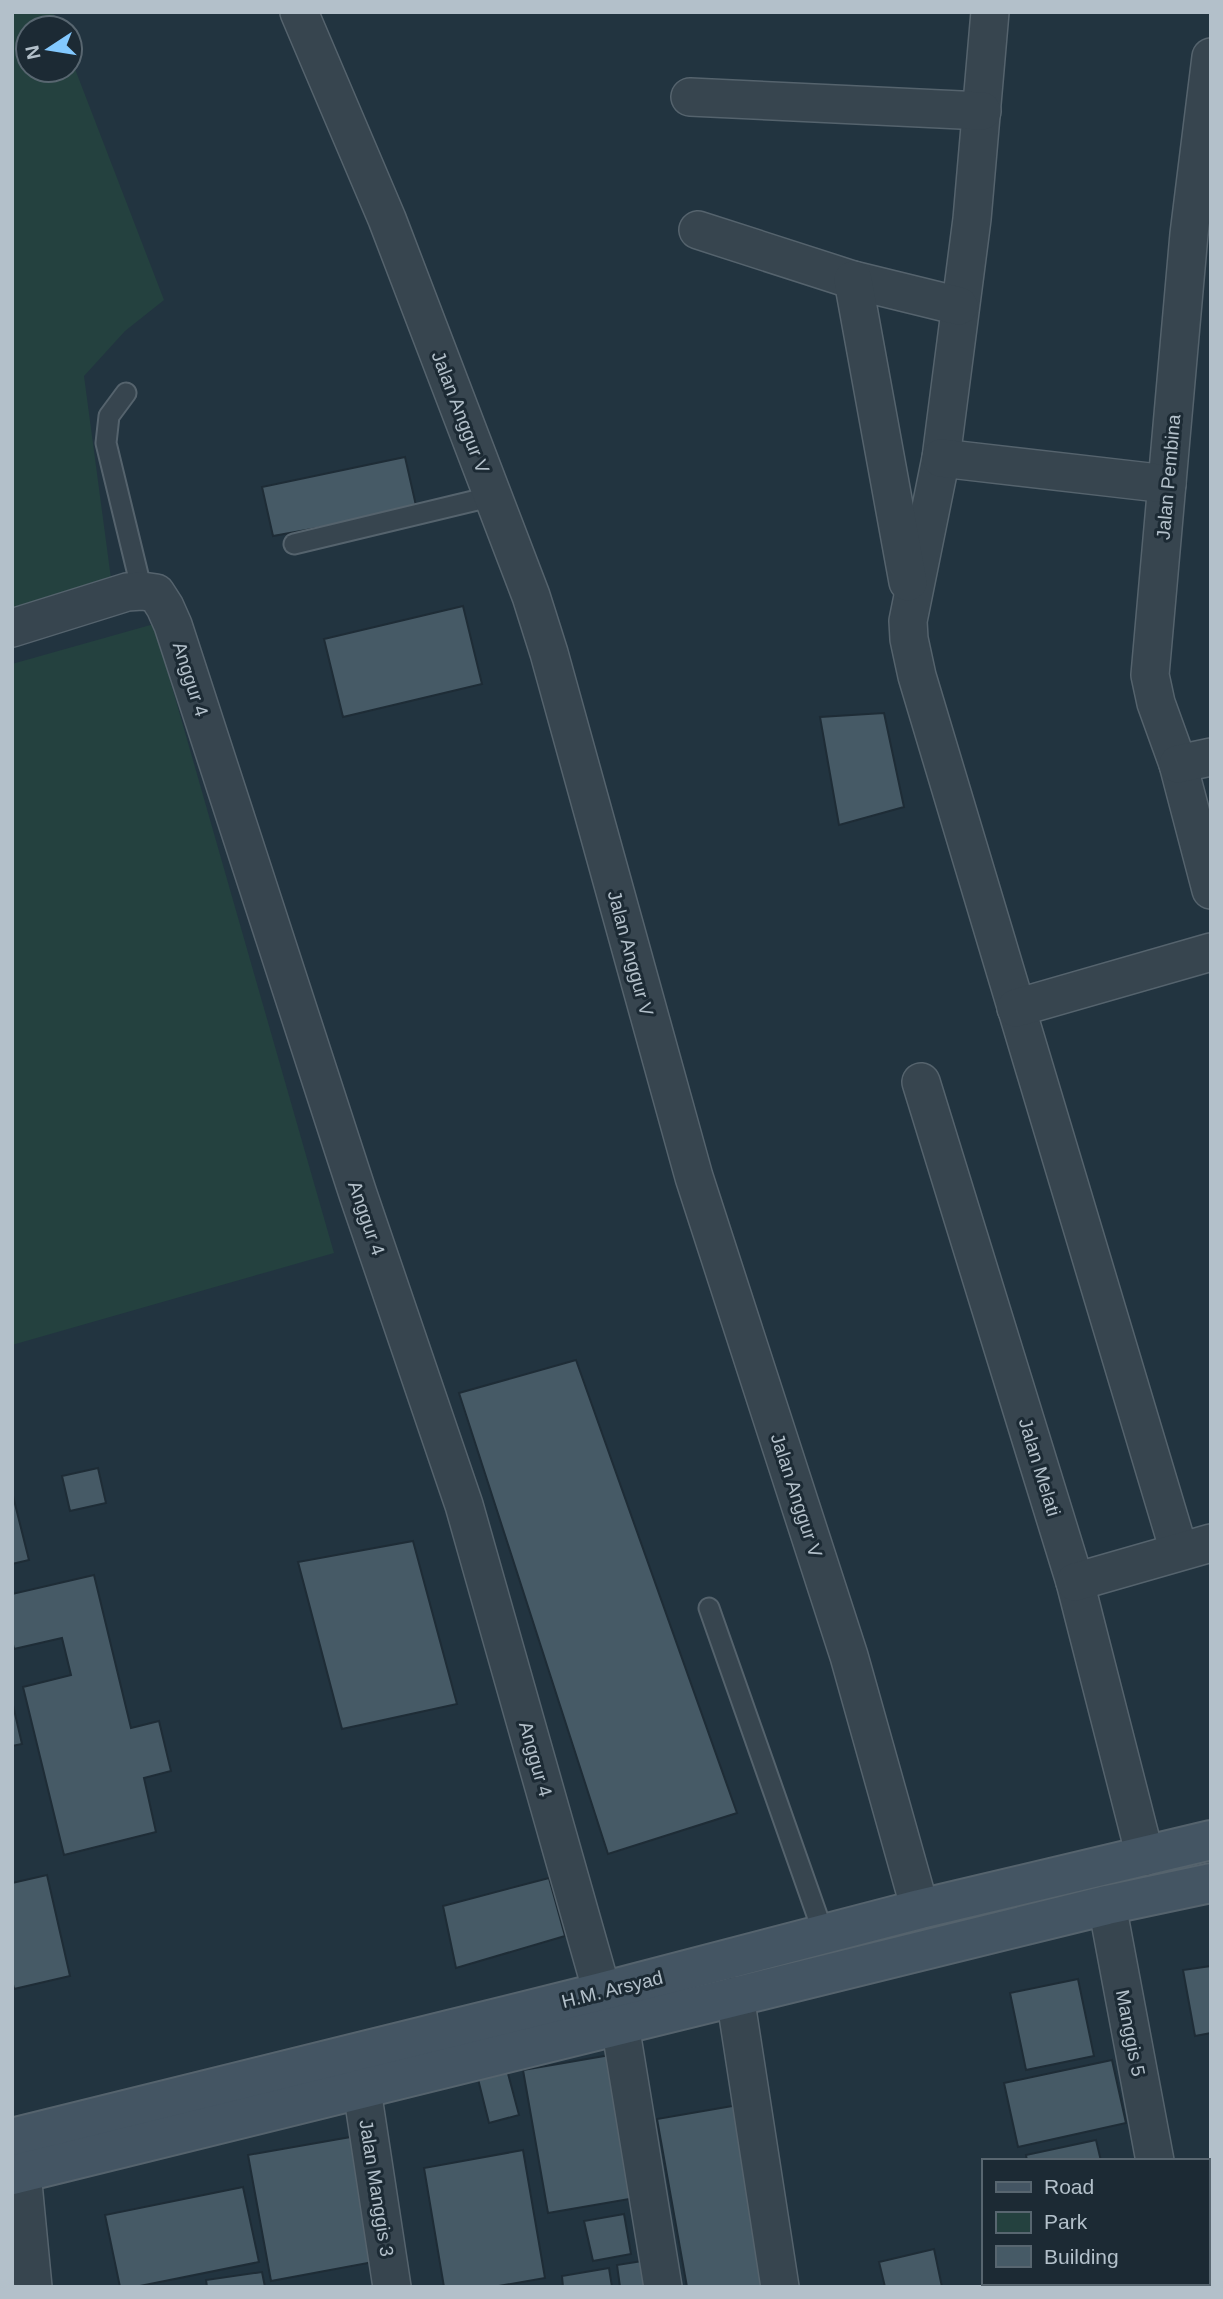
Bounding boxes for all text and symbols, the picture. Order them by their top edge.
north arrow [14,14,84,84]
text: N [21,44,45,61]
street label: Jalan Anggur V [428,348,494,476]
street label: Jalan Pembina [1153,413,1184,541]
street label: Anggur 4 [169,639,213,719]
street label: Jalan Anggur V [604,888,657,1018]
street label: Anggur 4 [344,1178,389,1258]
street label: Jalan Melati [1015,1416,1064,1519]
street label: Jalan Anggur V [767,1431,827,1560]
street label: Anggur 4 [515,1719,556,1800]
street label: H.M. Arsyad [559,1967,665,2012]
street label: Manggis 5 [1112,1988,1149,2078]
street label: Jalan Manggis 3 [355,2118,398,2258]
legend [982,2159,1209,2285]
text: Road [1044,2175,1094,2198]
text: Park [1044,2210,1088,2233]
text: Building [1044,2245,1119,2268]

